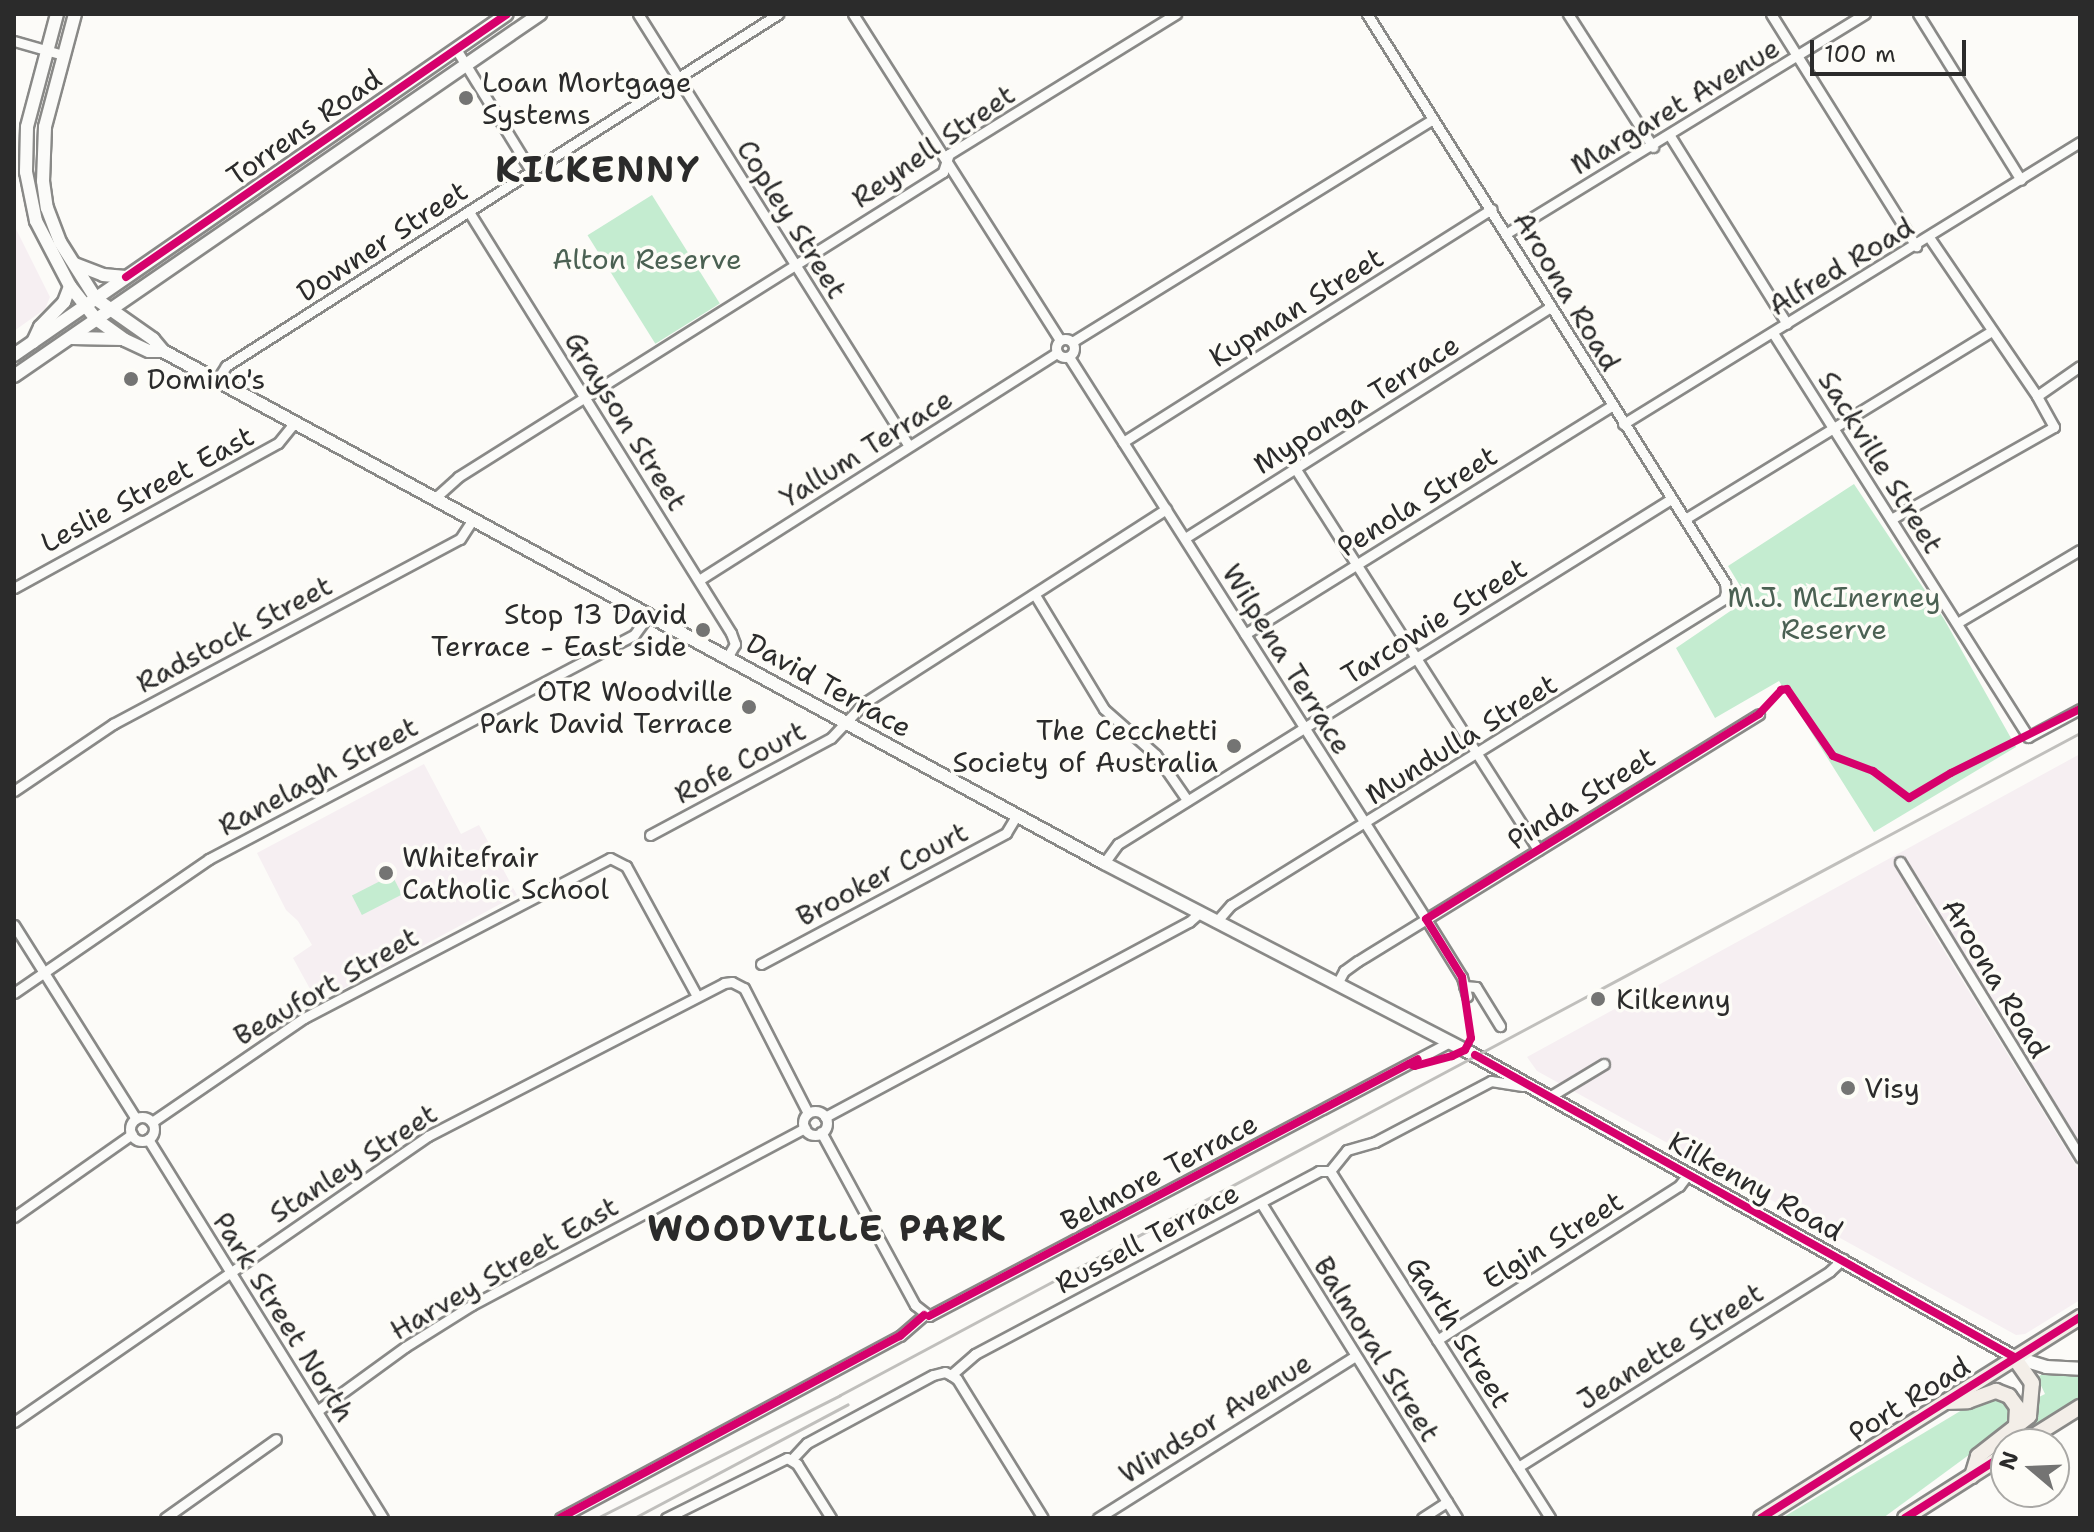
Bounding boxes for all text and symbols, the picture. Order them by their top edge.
scale bar [1814,24,1970,74]
street label: Margaret Avenue [1564,30,1786,182]
text: 100 m [1824,38,1896,70]
street label: Torrens Road [220,61,388,193]
place label: Loan Mortgage Systems [482,65,692,131]
street label: Reynell Street [845,77,1021,215]
marker: Loan Mortgage Systems [457,89,475,107]
street label: Copley Street [730,133,854,305]
district label: KILKENNY [495,148,701,192]
street label: Downer Street [290,173,474,309]
street label: Aroona Road [1506,205,1628,377]
street label: Alfred Road [1762,210,1920,322]
street label: Kupman Street [1203,240,1389,374]
park label: Alton Reserve [552,242,742,276]
street label: Grayson Street [558,325,694,517]
street label: Myponga Terrace [1247,327,1465,481]
place label: Domino's [147,362,265,396]
street label: Sackville Street [1811,365,1951,559]
marker: Domino's [122,370,140,388]
street label: Yallum Terrace [774,382,958,514]
street label: Leslie Street East [35,419,259,559]
street label: Penola Street [1331,438,1503,564]
street label: Tarcowie Street [1335,551,1533,691]
street label: Wilpena Terrace [1215,558,1359,760]
street label: Radstock Street [130,568,338,700]
park label: M.J. McInerney Reserve [1727,580,1941,646]
place label: Stop 13 David Terrace - East side [431,597,687,663]
marker: Stop 13 David Terrace - East side [694,621,712,639]
street label: David Terrace [740,626,918,744]
street label: Mundulla Street [1359,667,1563,811]
place label: OTR Woodville Park David Terrace [480,674,733,740]
marker: OTR Woodville Park David Terrace [740,698,758,716]
street label: Ranelagh Street [213,709,423,843]
street label: Rofe Court [669,713,811,811]
place label: The Cecchetti Society of Australia [952,713,1218,779]
marker: The Cecchetti Society of Australia [1225,737,1243,755]
street label: Pinda Street [1501,739,1661,857]
street label: Brooker Court [791,815,973,933]
place label: Whitefrair Catholic School [402,840,609,906]
marker: Whitefrair Catholic School [377,864,395,882]
street label: Aroona Road [1935,892,2057,1064]
street label: Beaufort Street [228,920,424,1052]
place label: Kilkenny [1616,982,1731,1016]
marker: Kilkenny [1587,988,1609,1010]
place label: Visy [1864,1071,1920,1105]
marker: Visy [1839,1079,1857,1097]
street label: Stanley Street [263,1096,443,1230]
street label: Belmore Terrace [1055,1106,1263,1238]
street label: Kilkenny Road [1663,1124,1849,1248]
street label: Russell Terrace [1050,1176,1244,1300]
street label: Elgin Street [1477,1184,1629,1296]
street label: Harvey Street East [384,1189,624,1347]
street label: Park Street North [206,1206,362,1428]
district label: WOODVILLE PARK [647,1207,1007,1251]
street label: Balmoral Street [1307,1250,1447,1448]
street label: Garth Street [1399,1250,1519,1414]
street label: Jeanette Street [1571,1275,1769,1417]
street label: Windsor Avenue [1113,1345,1317,1491]
street label: Port Road [1842,1349,1976,1449]
north arrow [1990,1428,2070,1508]
text: N [1992,1448,2025,1474]

